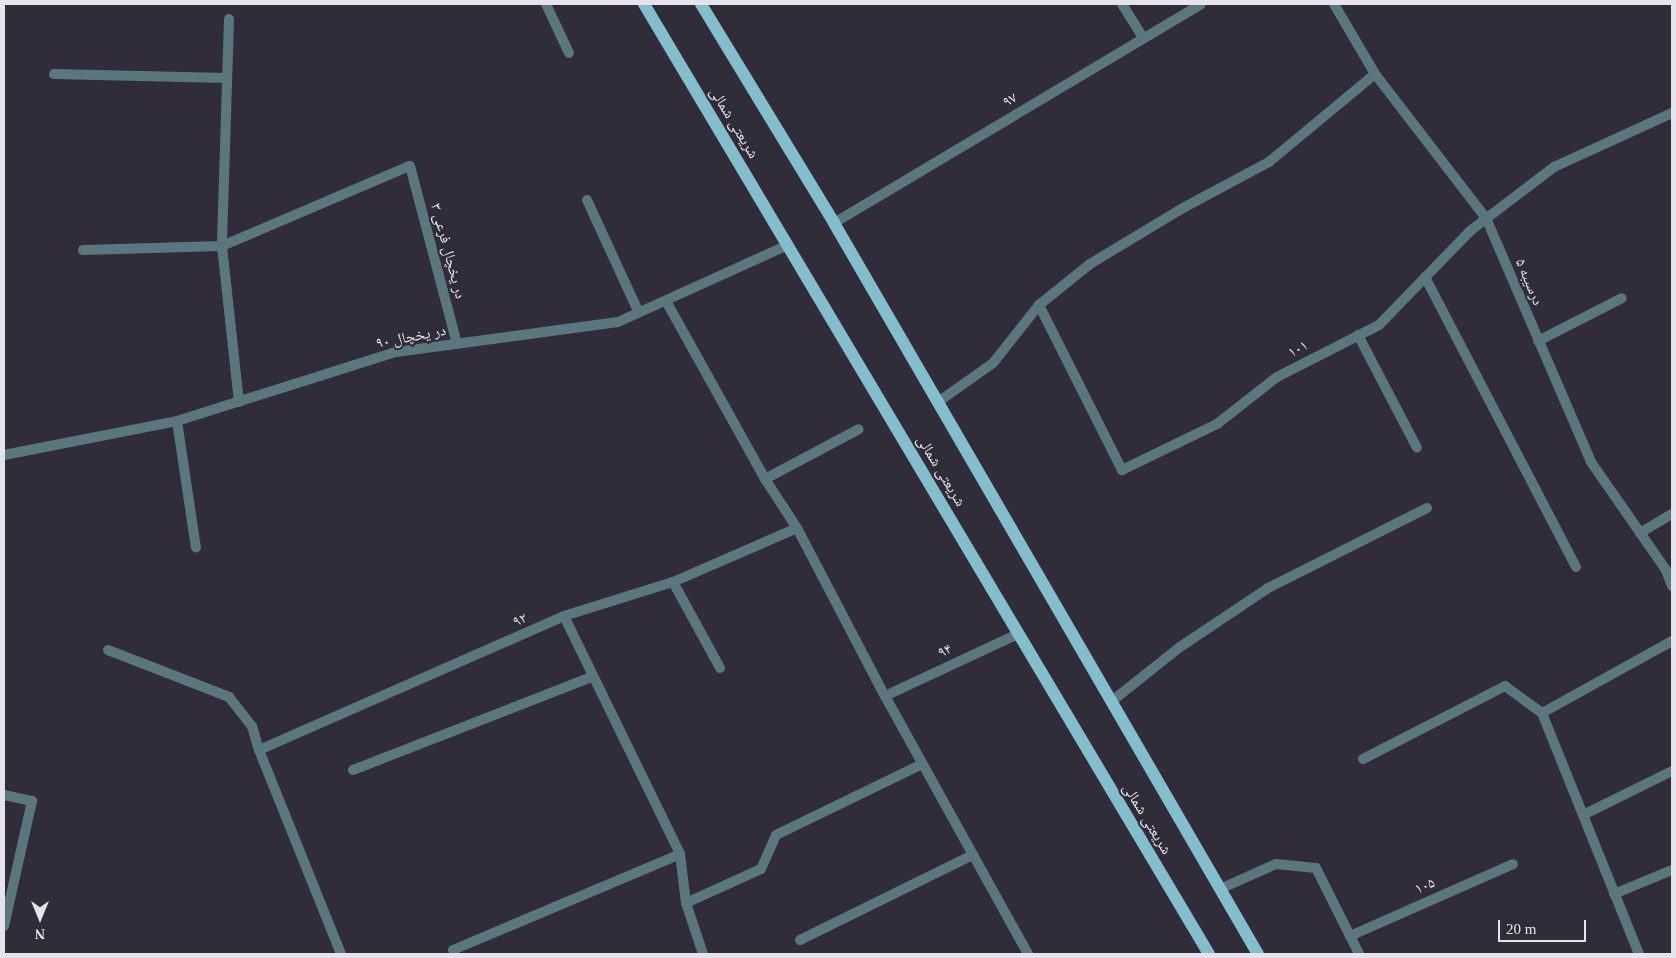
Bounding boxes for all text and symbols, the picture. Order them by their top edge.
street label: شریعتی شمالی [706,84,762,162]
street label: ۹۷ [1000,89,1020,111]
street label: در یخچال فرعی ۳ [427,201,469,301]
street label: درسیبه ۵ [1511,256,1547,308]
street label: در یخچال ۹۰ [375,321,447,353]
street label: ۱۰۱ [1285,336,1311,362]
street label: شریعتی شمالی [913,432,969,510]
street label: ۹۲ [510,609,530,631]
street label: ۹۴ [935,640,955,662]
street label: شریعتی شمالی [1119,780,1175,858]
street label: ۱۰۵ [1412,874,1438,898]
north arrow [15,893,65,943]
scale bar [1501,910,1588,942]
text: 20 m [1506,921,1536,937]
text: N [35,926,45,941]

